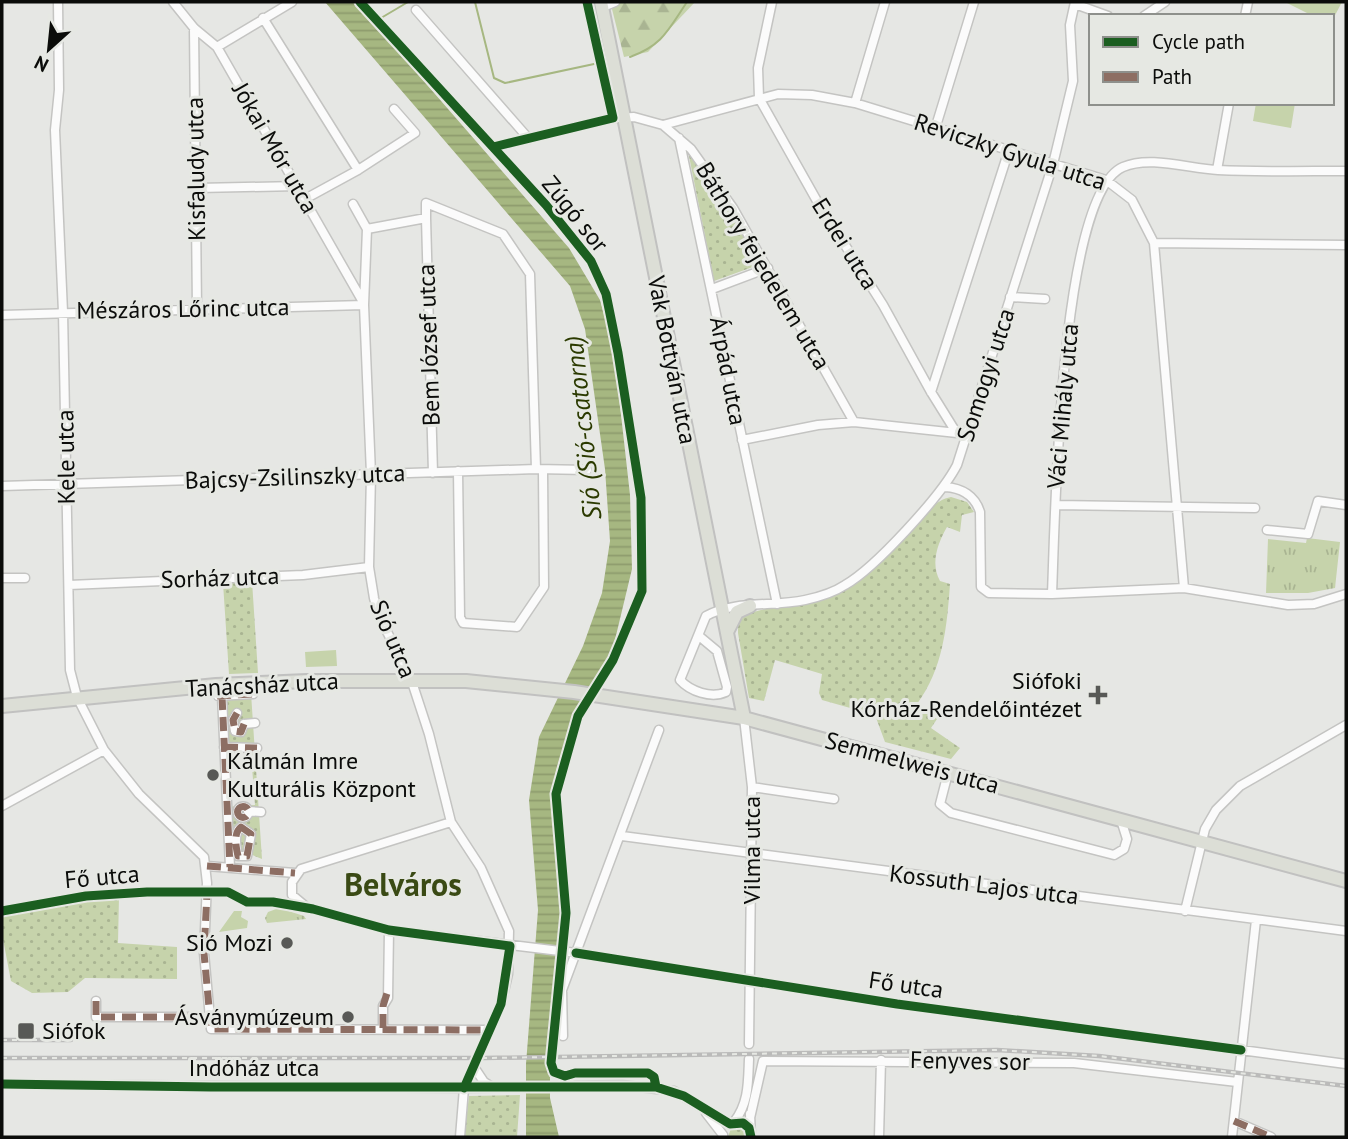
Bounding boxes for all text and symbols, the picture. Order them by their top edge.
north arrow [14,14,84,84]
legend [1089,14,1334,105]
text: Cycle path [1152,28,1245,55]
text: N [30,51,52,78]
text: Path [1152,63,1192,90]
street label: Jókai Mór utca [225,76,325,219]
street label: Kisfaludy utca [179,97,212,241]
street label: Reviczky Gyula utca [910,106,1110,197]
street label: Báthory fejedelem utca [689,156,838,375]
street label: Zúgó sor [535,169,616,258]
street label: Erdei utca [805,192,886,295]
street label: Bem József utca [410,263,447,427]
street label: Vak Bottyán utca [641,272,704,447]
street label: Mészáros Lőrinc utca [76,291,290,326]
street label: Somogyi utca [949,304,1022,445]
street label: Árpád utca [703,314,754,428]
street label: Váci Mihály utca [1040,322,1085,491]
water label: Sió (Sió-csatorna) [556,334,609,522]
street label: Kele utca [49,409,82,505]
street label: Bajcsy-Zsilinszky utca [184,457,406,496]
street label: Sorház utca [160,560,280,595]
street label: Sió utca [363,595,424,683]
street label: Tanácsház utca [184,665,340,704]
place label: Siófoki Kórház-Rendelőintézet [851,665,1082,724]
marker: Siófoki Kórház-Rendelőintézet [1088,685,1108,705]
street label: Semmelweis utca [822,724,1003,801]
place label: Kálmán Imre Kulturális Központ [227,745,416,804]
marker: Kálmán Imre Kulturális Központ [205,767,221,783]
street label: Vilma utca [736,796,767,905]
street label: Fő utca [63,858,141,895]
street label: Kossuth Lajos utca [888,858,1080,911]
district label: Belváros [344,863,462,905]
place label: Sió Mozi [186,927,273,958]
marker: Sió Mozi [279,935,295,951]
street label: Fő utca [867,964,945,1005]
place label: Ásványmúzeum [175,1001,334,1032]
marker: Ásványmúzeum [340,1009,356,1025]
place label: Siófok [42,1015,106,1046]
marker: Siófok [16,1021,36,1041]
street label: Fenyves sor [910,1044,1030,1077]
street label: Indóház utca [189,1052,319,1083]

